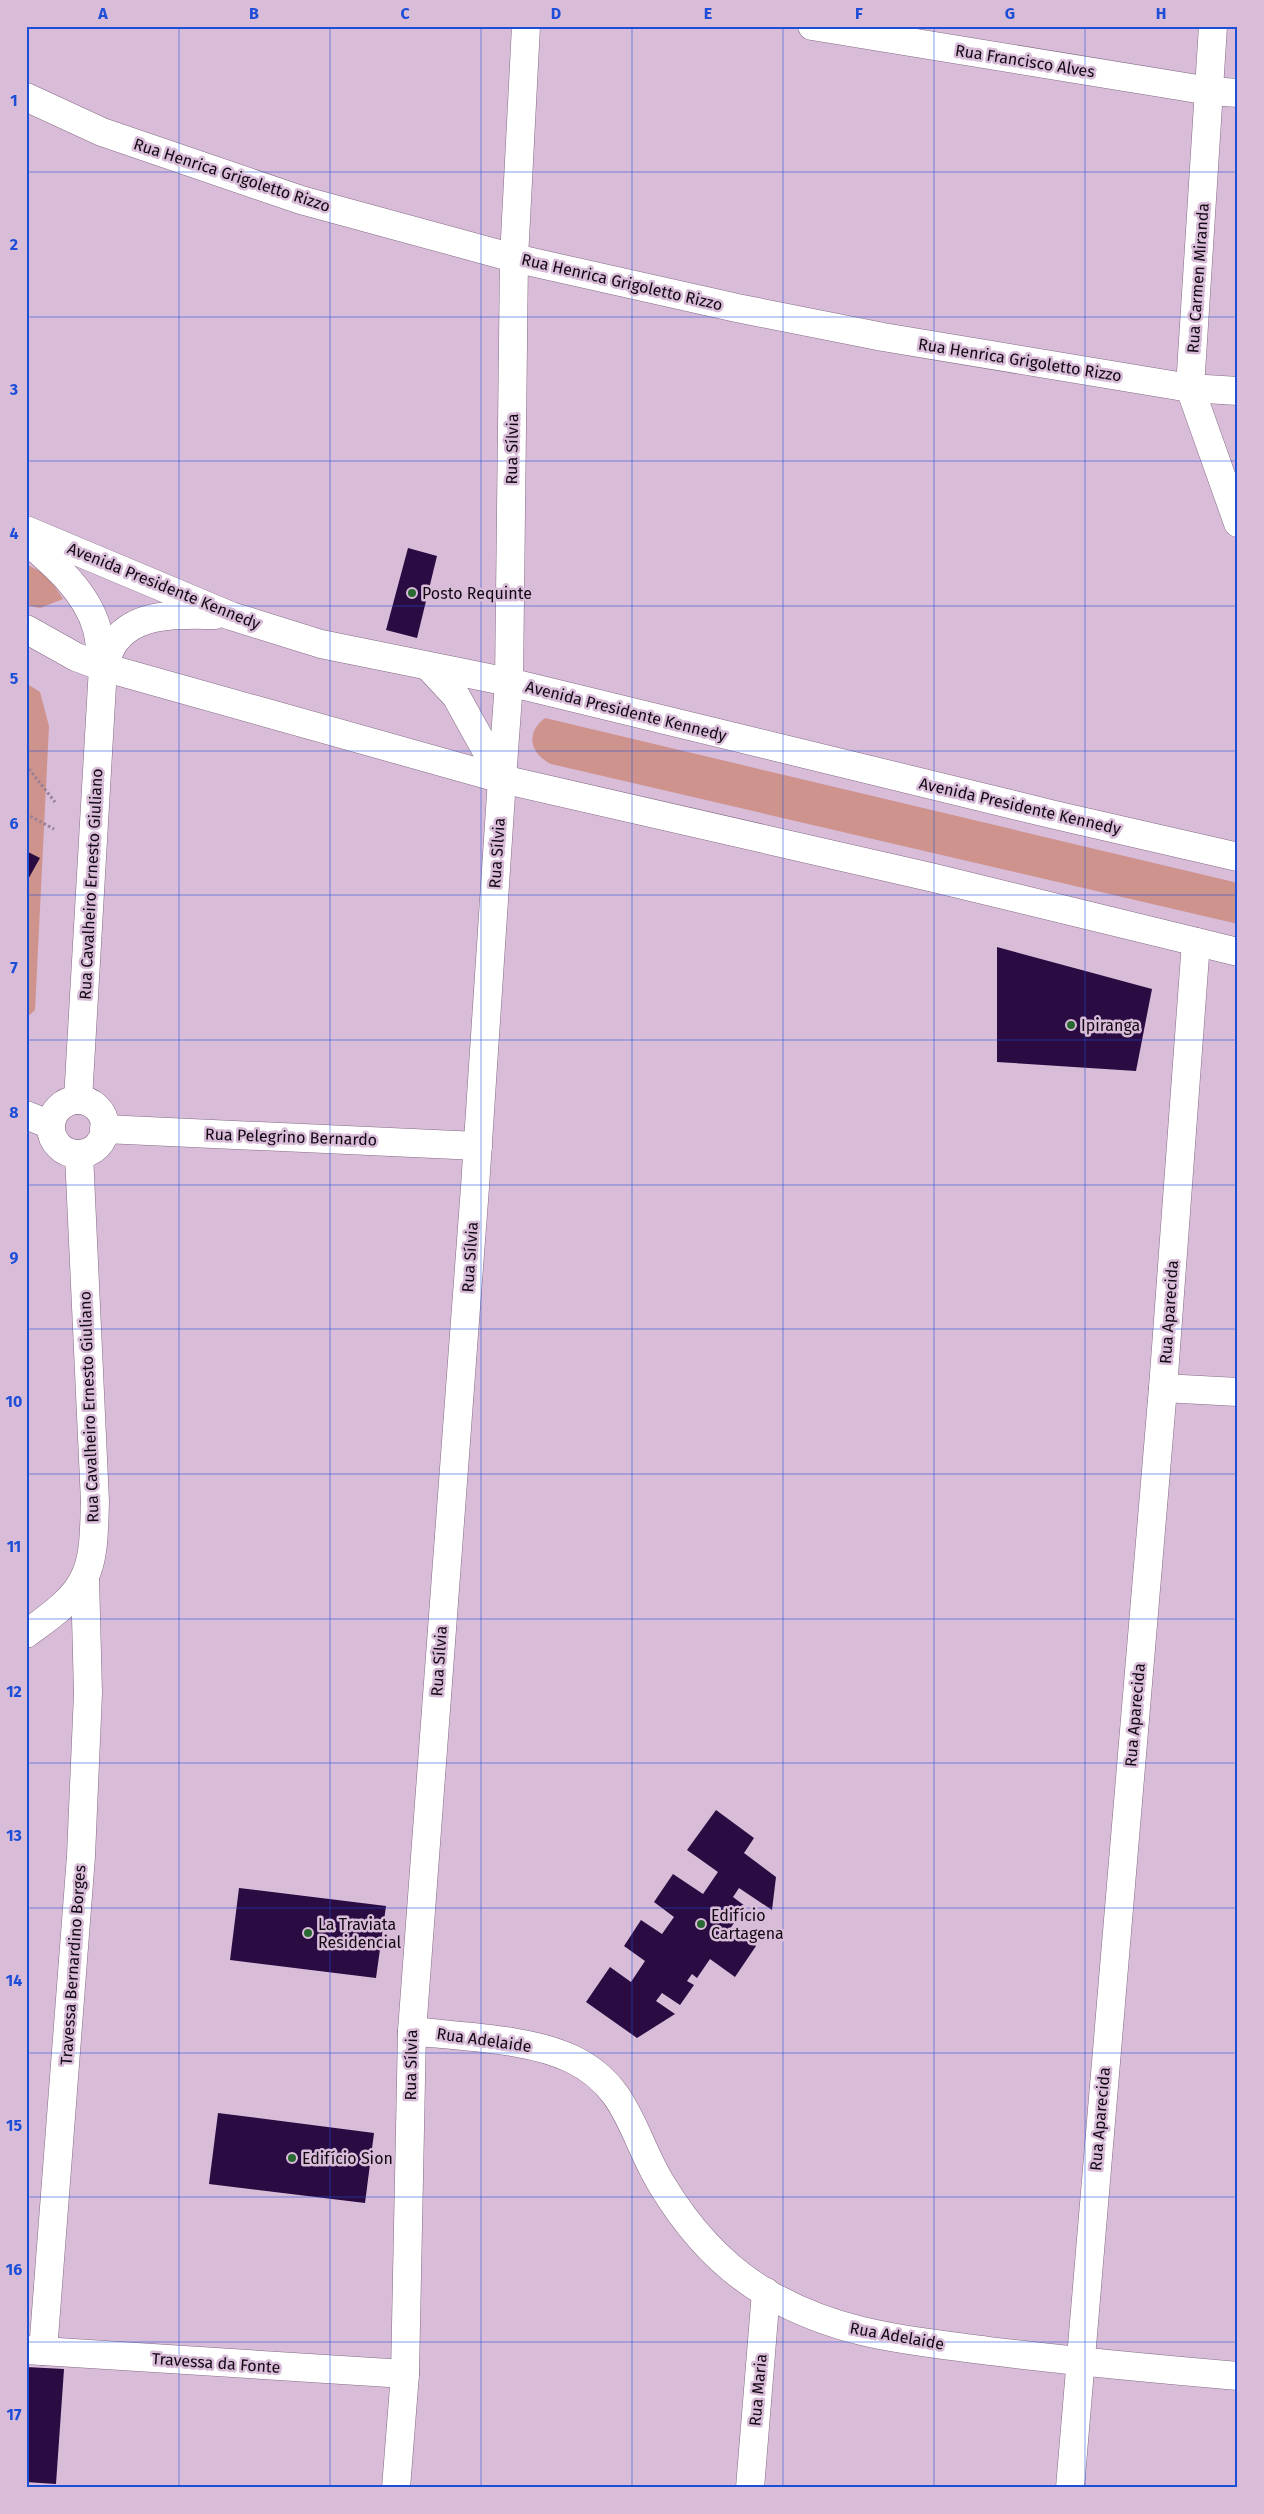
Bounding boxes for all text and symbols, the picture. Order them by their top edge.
text: A [97,4,108,23]
text: B [249,4,259,23]
text: C [400,4,410,23]
text: D [551,4,561,23]
text: E [704,4,712,23]
text: F [855,4,863,23]
text: G [1005,4,1015,23]
text: H [1156,4,1166,23]
street label: Rua Francisco Alves [954,41,1096,81]
text: 1 [10,91,18,110]
street label: Rua Henrica Grigoletto Rizzo [131,134,333,216]
street label: Rua Carmen Miranda [1183,202,1213,354]
text: 2 [10,235,18,254]
street label: Rua Henrica Grigoletto Rizzo [520,250,724,314]
street label: Rua Henrica Grigoletto Rizzo [917,335,1123,385]
text: 3 [9,380,18,399]
street label: Rua Sílvia [502,413,522,485]
text: 4 [9,524,19,543]
street label: Avenida Presidente Kennedy [65,539,263,634]
place label: Posto Requinte [422,584,532,603]
marker: Posto Requinte [406,587,418,599]
text: 5 [10,669,19,688]
street label: Avenida Presidente Kennedy [524,677,729,745]
street label: Rua Cavalheiro Ernesto Giuliano [75,768,107,1000]
street label: Avenida Presidente Kennedy [917,774,1123,839]
text: 6 [9,814,19,833]
street label: Rua Sílvia [485,817,509,889]
text: 7 [10,958,18,977]
place label: Ipiranga [1081,1016,1140,1035]
marker: Ipiranga [1065,1019,1077,1031]
text: 8 [9,1103,19,1122]
street label: Rua Pelegrino Bernardo [205,1125,377,1149]
street label: Rua Sílvia [458,1221,482,1293]
text: 9 [10,1248,19,1267]
street label: Rua Aparecida [1156,1259,1182,1365]
street label: Rua Cavalheiro Ernesto Giuliano [75,1291,103,1523]
text: 10 [6,1392,22,1411]
text: 11 [7,1537,21,1556]
street label: Rua Sílvia [427,1625,451,1697]
street label: Rua Aparecida [1121,1662,1149,1768]
text: 12 [6,1682,22,1701]
text: 13 [6,1826,22,1845]
street label: Travessa Bernardino Borges [57,1864,89,2066]
place label: Edifício Cartagena [711,1906,784,1943]
place label: La Traviata Residencial [318,1915,402,1952]
marker: Edifício Cartagena [695,1918,707,1930]
marker: La Traviata Residencial [302,1927,314,1939]
text: 14 [6,1971,22,1990]
street label: Rua Adelaide [435,2024,533,2056]
street label: Rua Sílvia [401,2029,421,2101]
street label: Rua Aparecida [1086,2066,1114,2172]
text: 15 [6,2116,22,2135]
place label: Edifício Sion [302,2149,393,2168]
marker: Edifício Sion [286,2152,298,2164]
text: 16 [6,2260,22,2279]
street label: Rua Adelaide [848,2318,946,2354]
street label: Travessa da Fonte [151,2349,281,2377]
street label: Rua Maria [745,2353,771,2427]
text: 17 [7,2405,22,2424]

